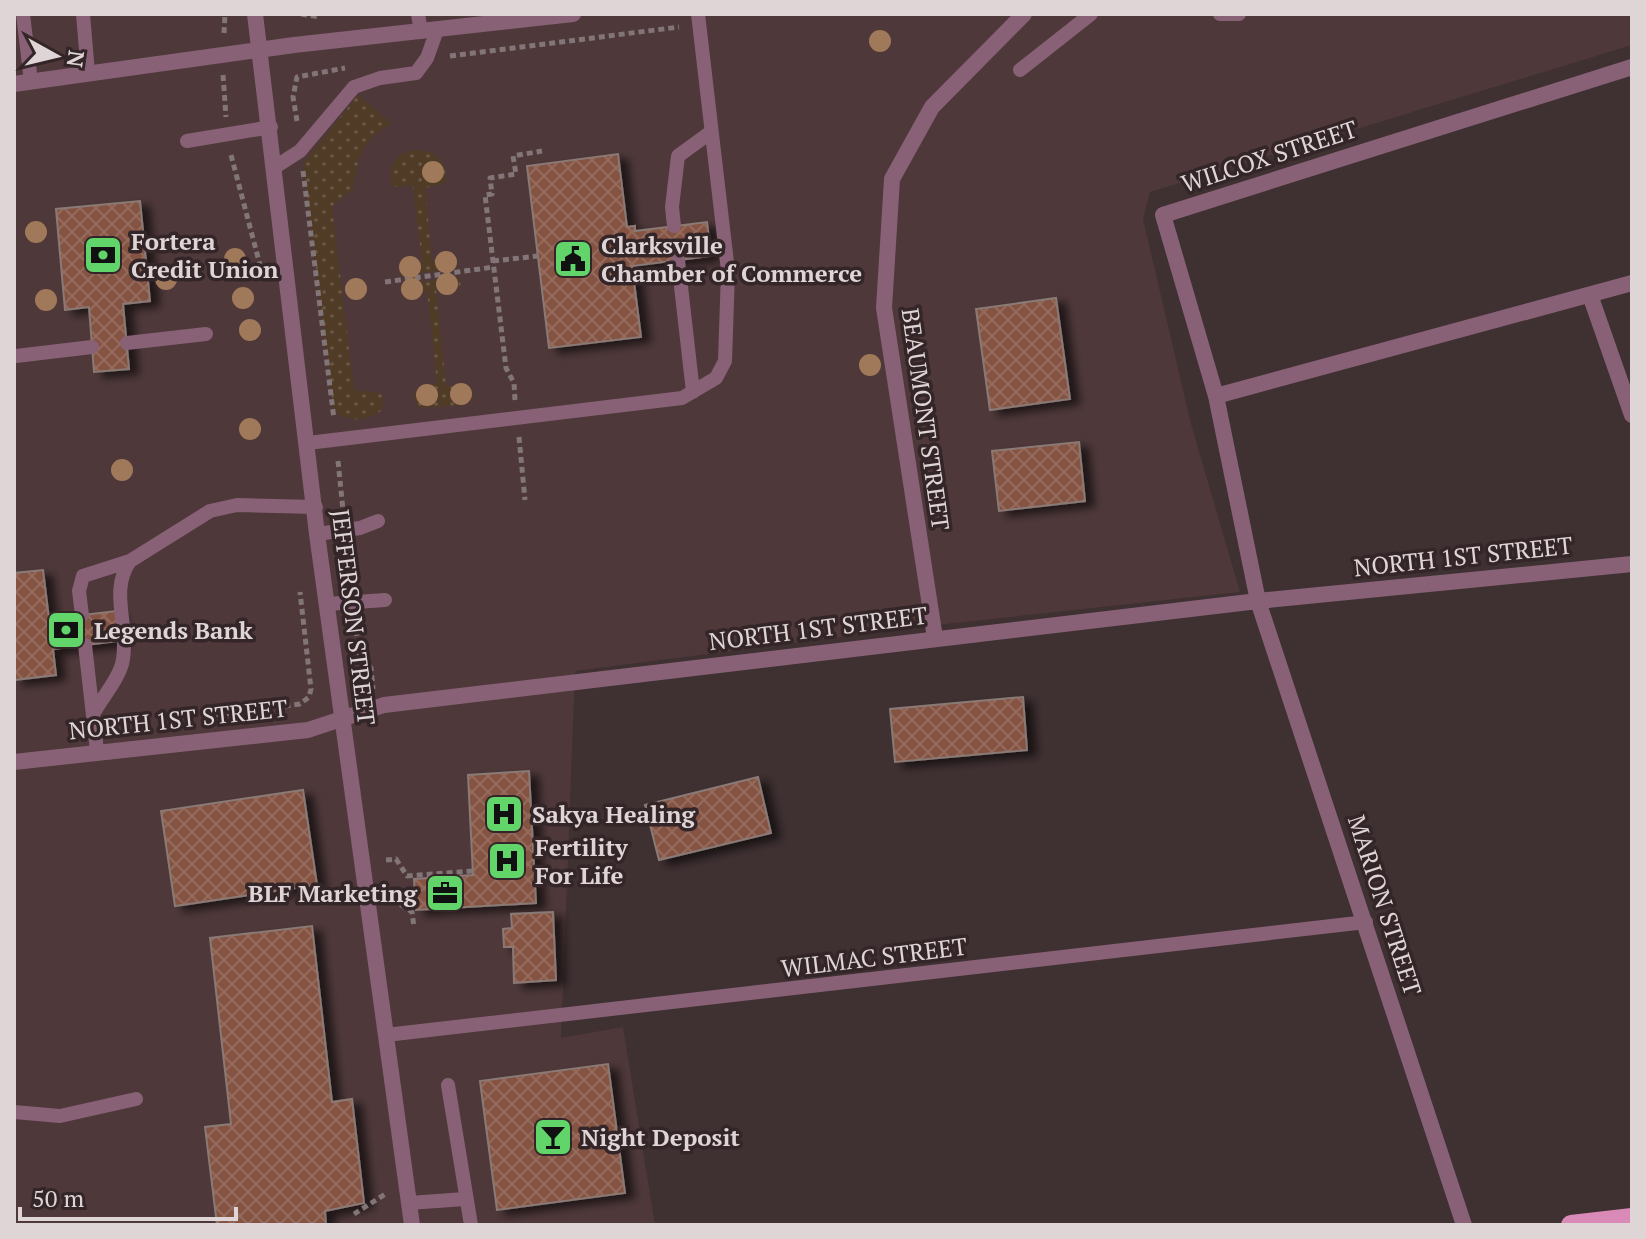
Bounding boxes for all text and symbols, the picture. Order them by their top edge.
north arrow [16,16,96,96]
text: N [61,49,92,69]
street label: WILCOX STREET [1177,112,1361,199]
place label: Fortera Credit Union [131,225,279,285]
place label: Clarksville Chamber of Commerce [601,229,862,289]
bank icon: Fortera Credit Union [82,234,124,276]
public building icon: Clarksville Chamber of Commerce [552,238,594,280]
street label: BEAUMONT STREET [895,306,957,532]
street label: JEFFERSON STREET [325,507,383,727]
street label: NORTH 1ST STREET [1352,529,1574,583]
street label: NORTH 1ST STREET [707,599,929,657]
bank icon: Legends Bank [45,609,87,651]
place label: Legends Bank [94,614,253,646]
street label: NORTH 1ST STREET [67,692,289,746]
hospital icon: Sakya Healing [483,793,525,835]
place label: Sakya Healing [532,798,695,830]
street label: MARION STREET [1341,811,1429,999]
place label: Fertility For Life [535,831,629,891]
hospital icon: Fertility For Life [486,840,528,882]
office icon: BLF Marketing [424,872,466,914]
place label: BLF Marketing [248,877,417,909]
street label: WILMAC STREET [779,930,969,984]
bar icon: Night Deposit [532,1116,574,1158]
place label: Night Deposit [581,1121,740,1153]
scale bar [20,1171,236,1221]
text: 50 m [32,1182,84,1214]

